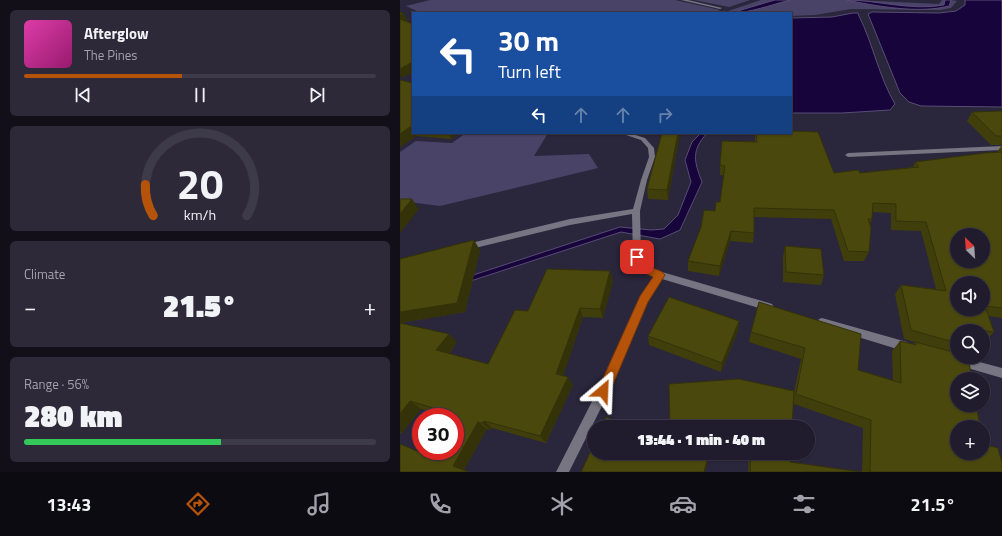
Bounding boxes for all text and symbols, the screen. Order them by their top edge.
text: 30 m [498,19,559,62]
text: Afterglow [84,22,149,45]
icon: left [432,28,484,80]
text: The Pines [84,45,137,65]
text: Turn left [498,58,561,85]
icon: previous [72,84,94,106]
icon: pause [189,84,211,106]
icon: next [306,84,328,106]
icon: left [528,104,550,126]
icon: ahead [570,104,592,126]
icon: ahead [612,104,634,126]
icon: right [654,104,676,126]
text: 20 [177,152,223,215]
text: km/h [184,204,216,226]
north arrow [950,228,990,268]
map controls [950,228,990,460]
pin [620,240,654,274]
icon: arrive [626,246,648,268]
text: Climate [24,264,65,284]
button: sound [950,276,990,316]
text: 21.5° [163,283,237,329]
text: − [24,290,36,324]
text: + [364,290,376,324]
button: search [950,324,990,364]
position arrow [582,370,624,412]
button: layers [950,372,990,412]
text: Range · 56% [24,374,89,394]
text: 280 km [24,393,122,439]
speed limit sign: 30 [412,408,464,460]
button: + [950,420,990,460]
text: 13:44 · 1 min · 40 m [637,428,765,451]
icon: directions [184,490,212,518]
icon: music [305,490,333,518]
icon: phone [426,490,454,518]
icon: climate [548,490,576,518]
icon: car [669,490,697,518]
icon: filters [790,490,818,518]
text: 13:43 [47,491,91,518]
text: 21.5° [911,491,955,518]

